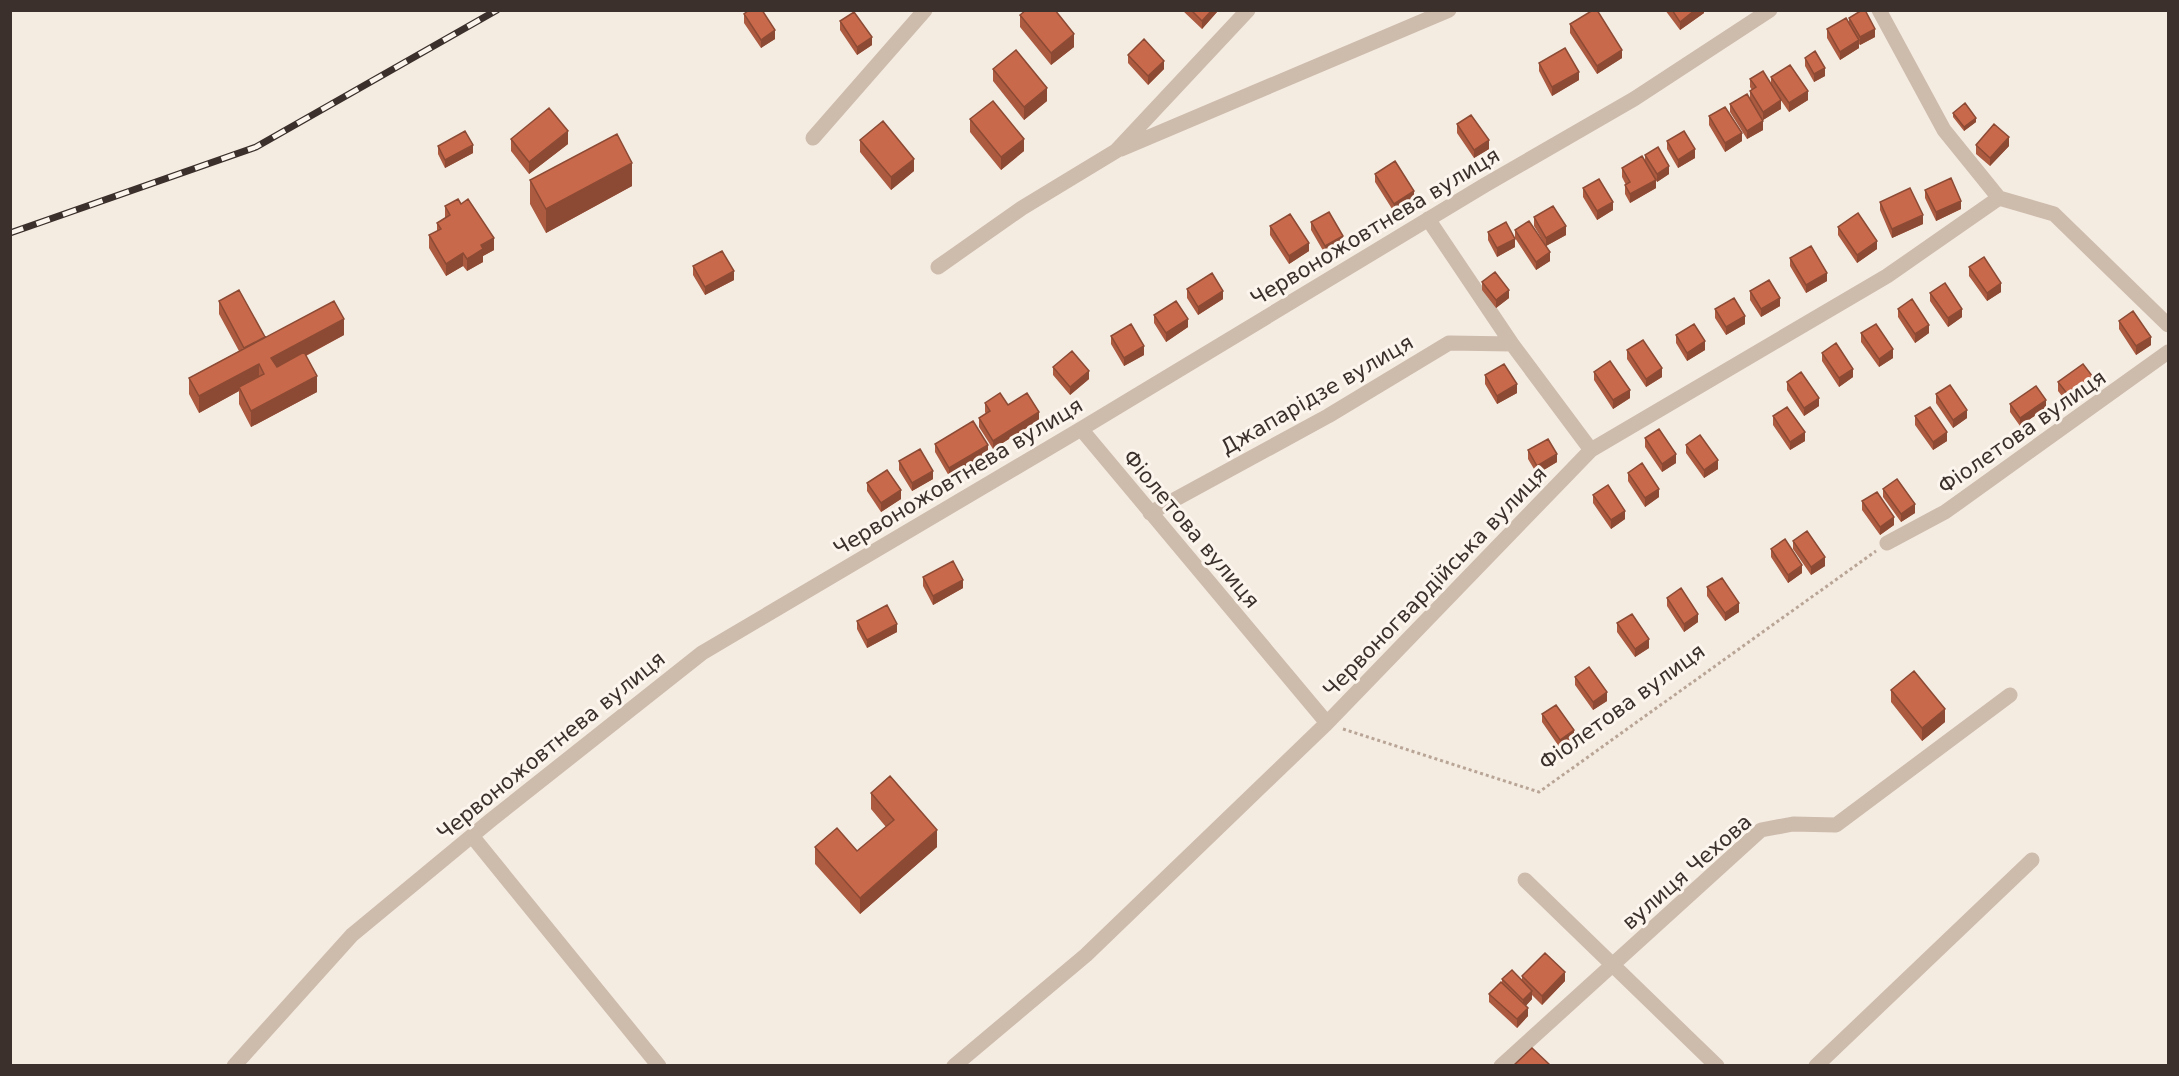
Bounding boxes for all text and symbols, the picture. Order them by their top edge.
street label: Червоножовтнева вулиця [1246,143,1504,311]
street label: Джапарідзе вулиця [1217,330,1417,460]
street label: Фіолетова вулиця [1934,365,2110,499]
street label: Червоножовтнева вулиця [829,393,1087,561]
street label: Фіолетова вулиця [1118,445,1264,613]
street label: Червоногвардійська вулиця [1318,462,1552,702]
street label: Фіолетова вулиця [1534,639,1710,775]
street label: Червоножовтнева вулиця [432,647,670,845]
street label: вулиця Чехова [1617,809,1757,935]

